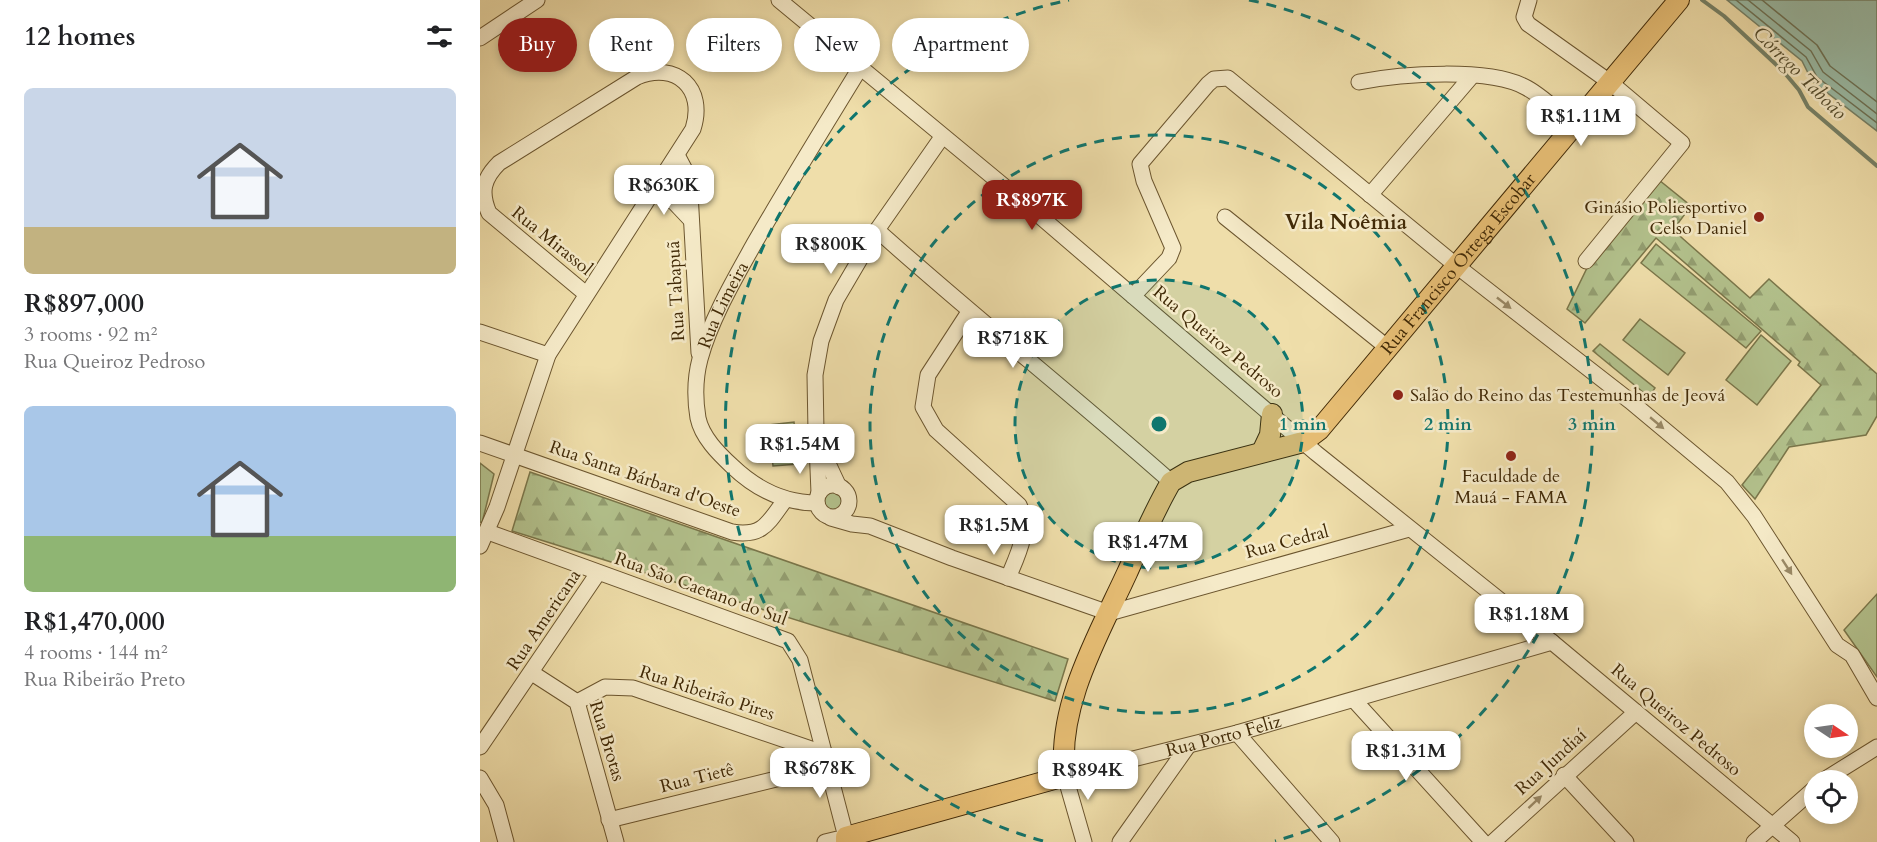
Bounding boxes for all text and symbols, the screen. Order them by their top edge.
chip: Buy [498,18,577,72]
chip: Rent [589,18,674,72]
chip: Filters [686,18,782,72]
chip: New [794,18,880,72]
chip: Apartment [892,18,1029,72]
text: 12 homes [24,19,135,54]
icon: filters [423,20,456,53]
water label: Córrego Taboão [1747,20,1853,126]
pin: R$1.11M [1526,96,1636,147]
text: R$1.11M [1541,102,1621,129]
icon: home [186,127,294,235]
pin: R$630K [615,165,713,216]
street label: Rua Francisco Ortega Escobar [1375,167,1542,360]
text: R$630K [628,171,700,198]
pin: R$897K [983,180,1081,231]
text: R$897K [996,186,1068,213]
place label: Ginásio Poliesportivo Celso Daniel [1584,195,1747,241]
street label: Rua Mirassol [506,201,598,282]
district label: Vila Noêmia [1285,208,1408,237]
marker: Ginásio Poliesportivo Celso Daniel [1752,210,1766,224]
pin: R$800K [782,224,880,275]
text: R$800K [795,230,867,257]
street label: Rua Tabapuã [661,240,691,342]
street label: Rua Limeira [692,257,754,352]
street label: Rua Queiroz Pedroso [1147,280,1289,404]
text: R$897,000 [24,286,144,321]
one-way arrow [1496,297,1512,309]
pin: R$718K [964,318,1062,369]
text: 3 rooms · 92 m² [24,321,157,348]
text: R$718K [977,324,1049,351]
text: Rua Queiroz Pedroso [24,348,205,375]
place label: Salão do Reino das Testemunhas de Jeová [1410,383,1725,408]
marker: Salão do Reino das Testemunhas de Jeová [1391,388,1405,402]
text: 1 min [1279,412,1327,437]
text: 2 min [1424,412,1472,437]
text: 3 min [1568,412,1616,437]
centre of rings [1149,414,1169,434]
one-way arrow [1650,417,1665,429]
pin: R$1.54M [745,424,855,475]
text: R$1.54M [760,430,840,457]
street label: Rua Santa Bárbara d'Oeste [546,434,744,524]
icon: home [186,445,294,553]
marker: Faculdade de Mauá - FAMA [1504,449,1518,463]
place label: Faculdade de Mauá - FAMA [1455,464,1568,510]
pin: R$1.5M [945,505,1043,556]
text: R$1.5M [959,511,1029,538]
street label: Rua Cedral [1243,519,1332,565]
pin: R$1.47M [1093,522,1203,573]
text: R$1.47M [1108,528,1188,555]
street label: Rua São Caetano do Sul [611,546,791,632]
one-way arrow [1781,559,1792,575]
street label: Rua Americana [501,564,587,675]
pin: R$1.18M [1474,594,1584,645]
text: R$1.18M [1489,600,1569,627]
text: R$1,470,000 [24,604,165,639]
text: 4 rooms · 144 m² [24,639,168,666]
street label: Rua Queiroz Pedroso [1605,658,1747,782]
street label: Rua Ribeirão Pires [636,659,778,727]
text: Rua Ribeirão Preto [24,666,185,693]
street label: Rua Brotas [583,698,631,784]
north arrow [1804,704,1858,758]
map controls [1804,704,1858,824]
street label: Rua Porto Feliz [1163,708,1284,763]
street label: Rua Jundiaí [1510,723,1592,801]
pin: R$1.31M [1351,731,1461,782]
text: R$1.31M [1366,737,1446,764]
pin: R$678K [771,748,869,799]
pin: R$894K [1039,750,1137,801]
text: R$678K [784,754,856,781]
text: R$894K [1052,756,1124,783]
street label: Rua Tietê [657,757,737,799]
button: locate [1804,770,1858,824]
one-way arrow [1528,795,1543,809]

